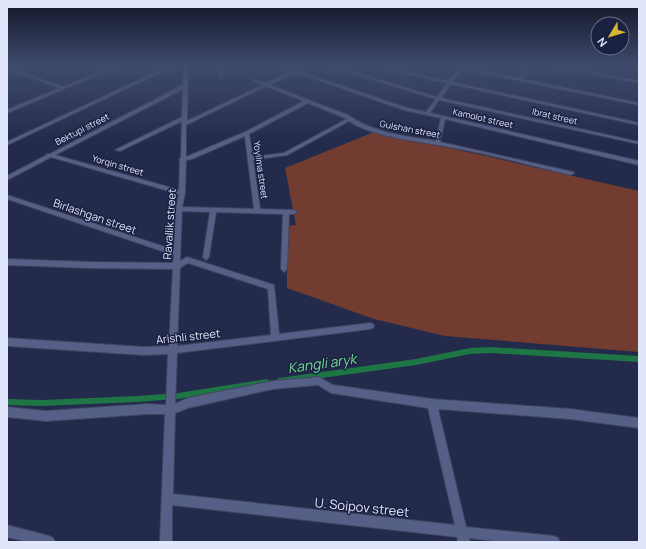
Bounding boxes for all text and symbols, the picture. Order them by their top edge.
north arrow [590,16,630,56]
text: N [593,35,610,50]
street label: Ibrat street [531,104,580,128]
street label: Kamolot street [451,105,515,131]
street label: Bektupi street [53,110,112,148]
street label: Gulshan street [379,117,442,141]
street label: Yoyilma street [250,140,272,200]
street label: Yorqin street [91,151,146,179]
street label: Ravallik street [159,188,179,260]
street label: Birlashgan street [51,195,139,237]
street label: Arishli street [155,325,221,347]
water label: Kangli aryk [286,348,360,377]
street label: U. Soipov street [314,493,410,521]

